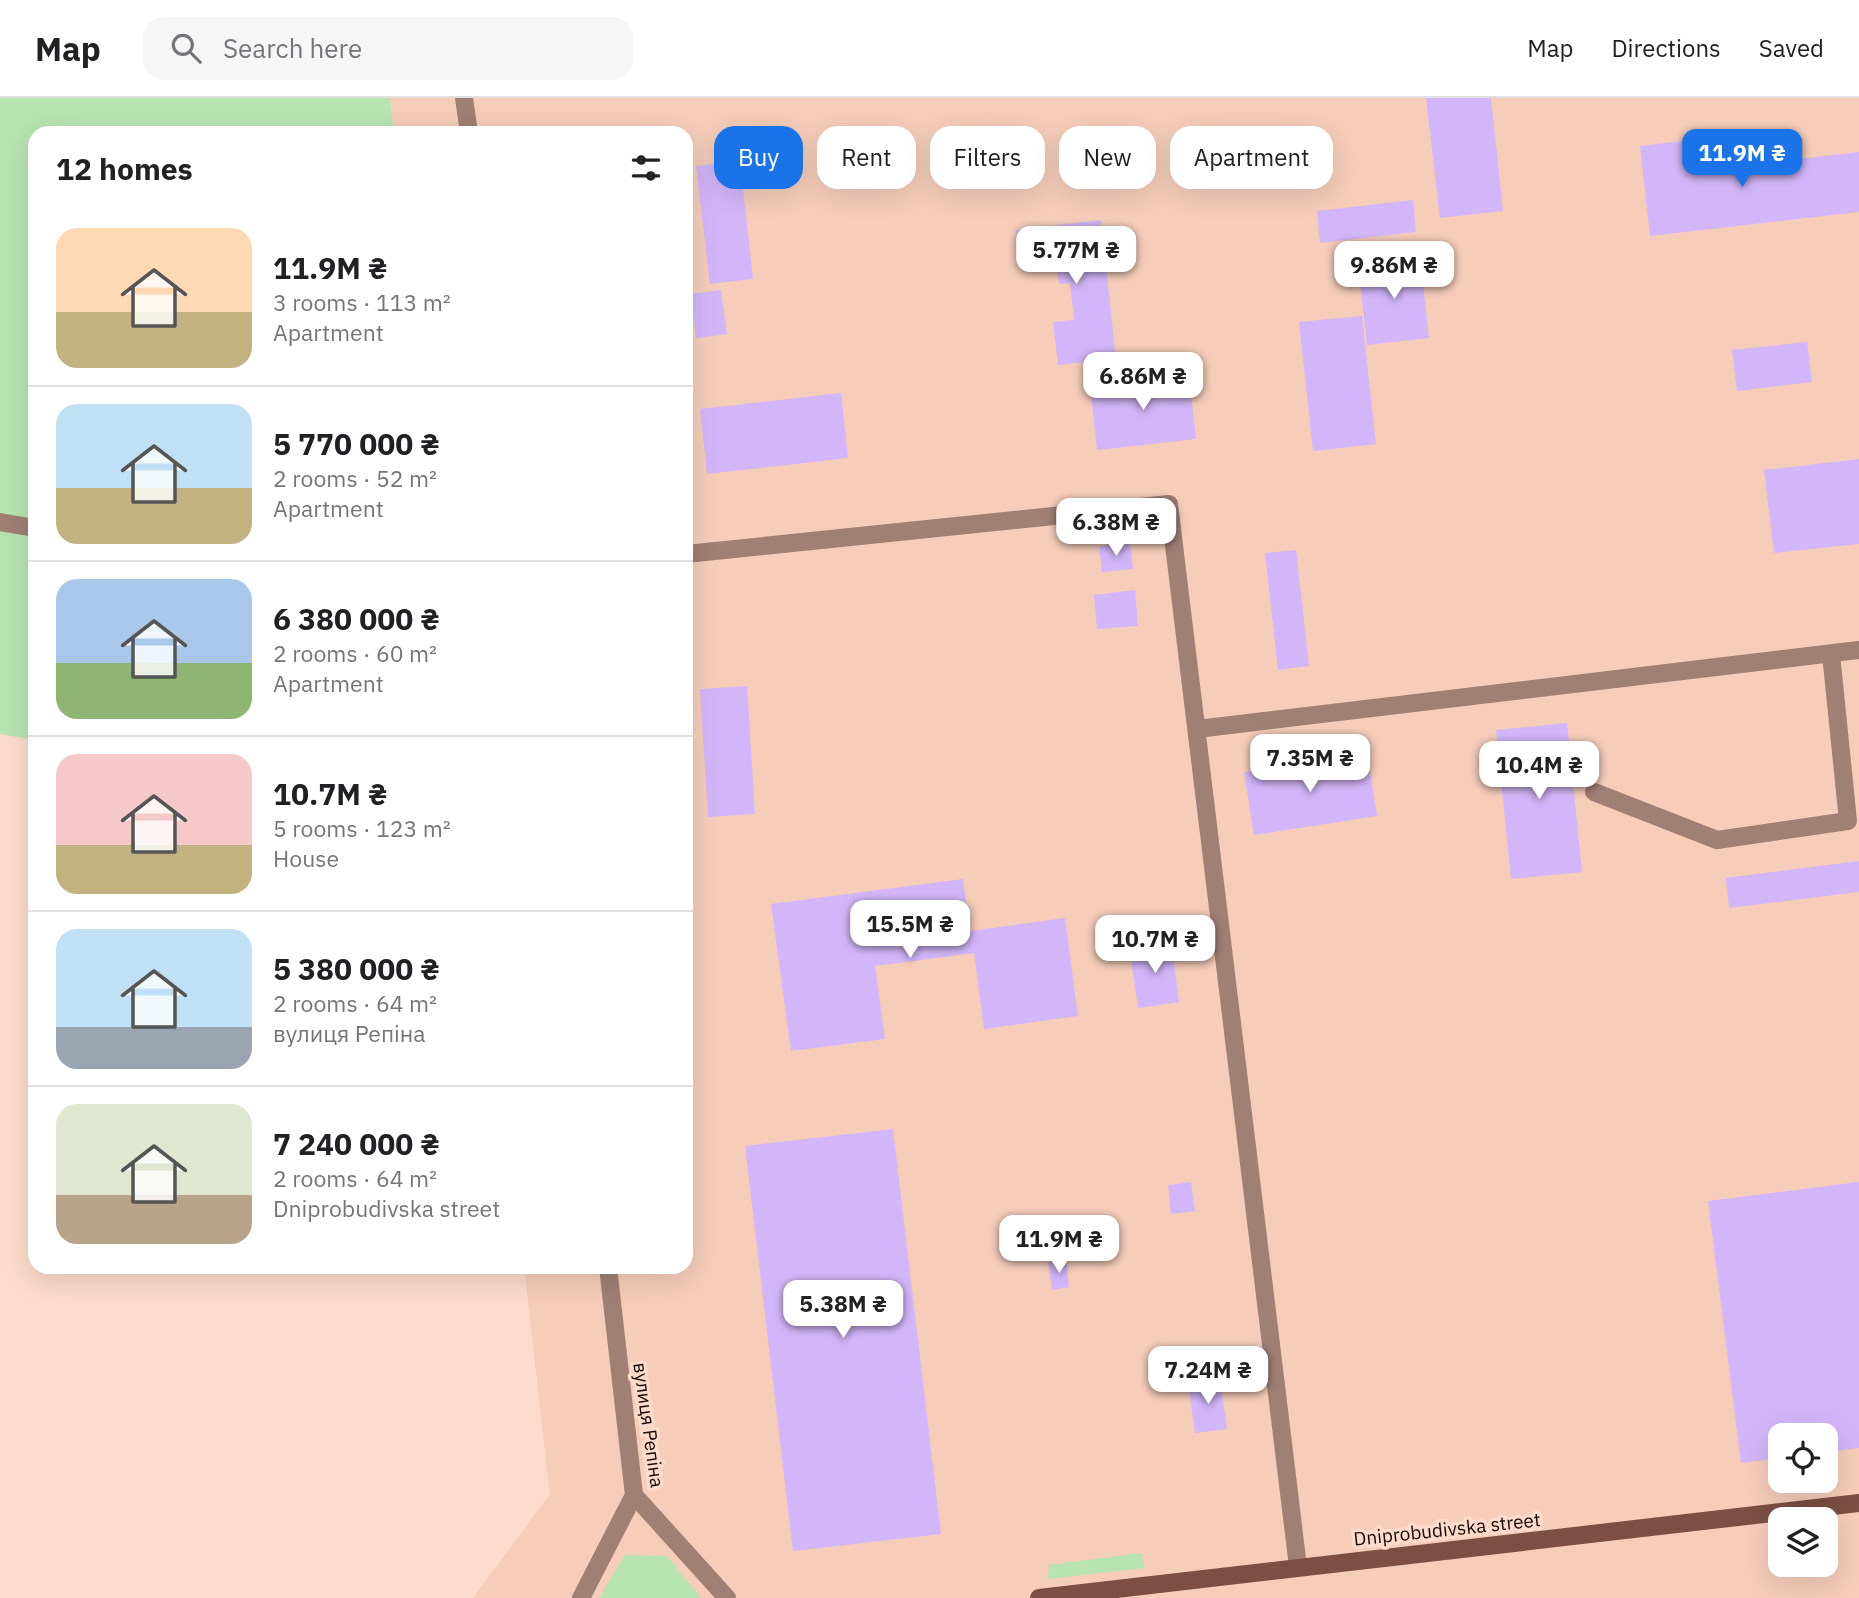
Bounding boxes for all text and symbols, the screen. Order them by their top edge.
search box [143,17,633,80]
text: Map [35,27,101,70]
icon: search [167,29,205,67]
text: Search here [223,31,362,65]
text: Map [1527,32,1573,64]
text: Directions [1611,32,1721,64]
text: Saved [1759,32,1824,64]
chip: Buy [714,126,803,189]
chip: Rent [817,126,916,189]
chip: Filters [930,126,1045,189]
chip: New [1059,126,1156,189]
chip: Apartment [1170,126,1333,189]
pin: 11.9M ₴ [1677,130,1807,189]
text: 11.9M ₴ [1698,137,1786,167]
text: 12 homes [56,149,193,188]
icon: filters [627,149,665,187]
pin: 5.77M ₴ [1011,226,1141,286]
text: 5.77M ₴ [1032,234,1120,264]
pin: 9.86M ₴ [1329,242,1459,301]
text: 11.9M ₴ [273,248,387,287]
text: 9.86M ₴ [1350,249,1438,279]
icon: home [112,256,196,340]
text: 3 rooms · 113 m² [273,287,451,317]
text: Apartment [273,317,384,347]
pin: 6.86M ₴ [1078,352,1208,412]
text: 6.86M ₴ [1099,360,1187,390]
text: 5 770 000 ₴ [273,424,440,463]
icon: home [112,432,196,516]
text: 2 rooms · 52 m² [273,463,437,493]
text: Apartment [273,493,384,523]
pin: 6.38M ₴ [1051,498,1181,558]
text: 6.38M ₴ [1072,506,1160,536]
text: 6 380 000 ₴ [273,599,440,638]
icon: home [112,607,196,691]
text: 2 rooms · 60 m² [273,638,437,668]
text: Apartment [273,668,384,698]
pin: 7.35M ₴ [1245,734,1375,794]
text: 7.35M ₴ [1266,742,1354,772]
pin: 10.4M ₴ [1474,742,1604,801]
text: 10.4M ₴ [1495,749,1583,779]
text: 10.7M ₴ [273,774,387,813]
icon: home [112,782,196,866]
text: 5 rooms · 123 m² [273,813,451,843]
text: House [273,843,339,873]
pin: 15.5M ₴ [845,900,975,960]
text: 15.5M ₴ [866,908,954,938]
pin: 10.7M ₴ [1090,916,1220,975]
text: 10.7M ₴ [1111,923,1199,953]
text: 5 380 000 ₴ [273,949,440,988]
icon: home [112,957,196,1041]
text: 2 rooms · 64 m² [273,988,437,1018]
text: вулиця Репіна [273,1018,426,1048]
text: 7 240 000 ₴ [273,1124,440,1163]
icon: home [112,1132,196,1216]
text: 2 rooms · 64 m² [273,1163,437,1193]
text: Dniprobudivska street [273,1193,500,1223]
pin: 11.9M ₴ [994,1216,1124,1275]
text: 11.9M ₴ [1015,1223,1103,1253]
pin: 5.38M ₴ [778,1280,908,1340]
text: 5.38M ₴ [799,1288,887,1318]
pin: 7.24M ₴ [1143,1346,1273,1406]
text: 7.24M ₴ [1164,1354,1252,1384]
street label: вулиця Репіна [628,1361,670,1489]
map controls [1768,1423,1838,1577]
button: locate [1768,1423,1838,1493]
street label: Dniprobudivska street [1352,1507,1542,1551]
button: layers [1768,1507,1838,1577]

